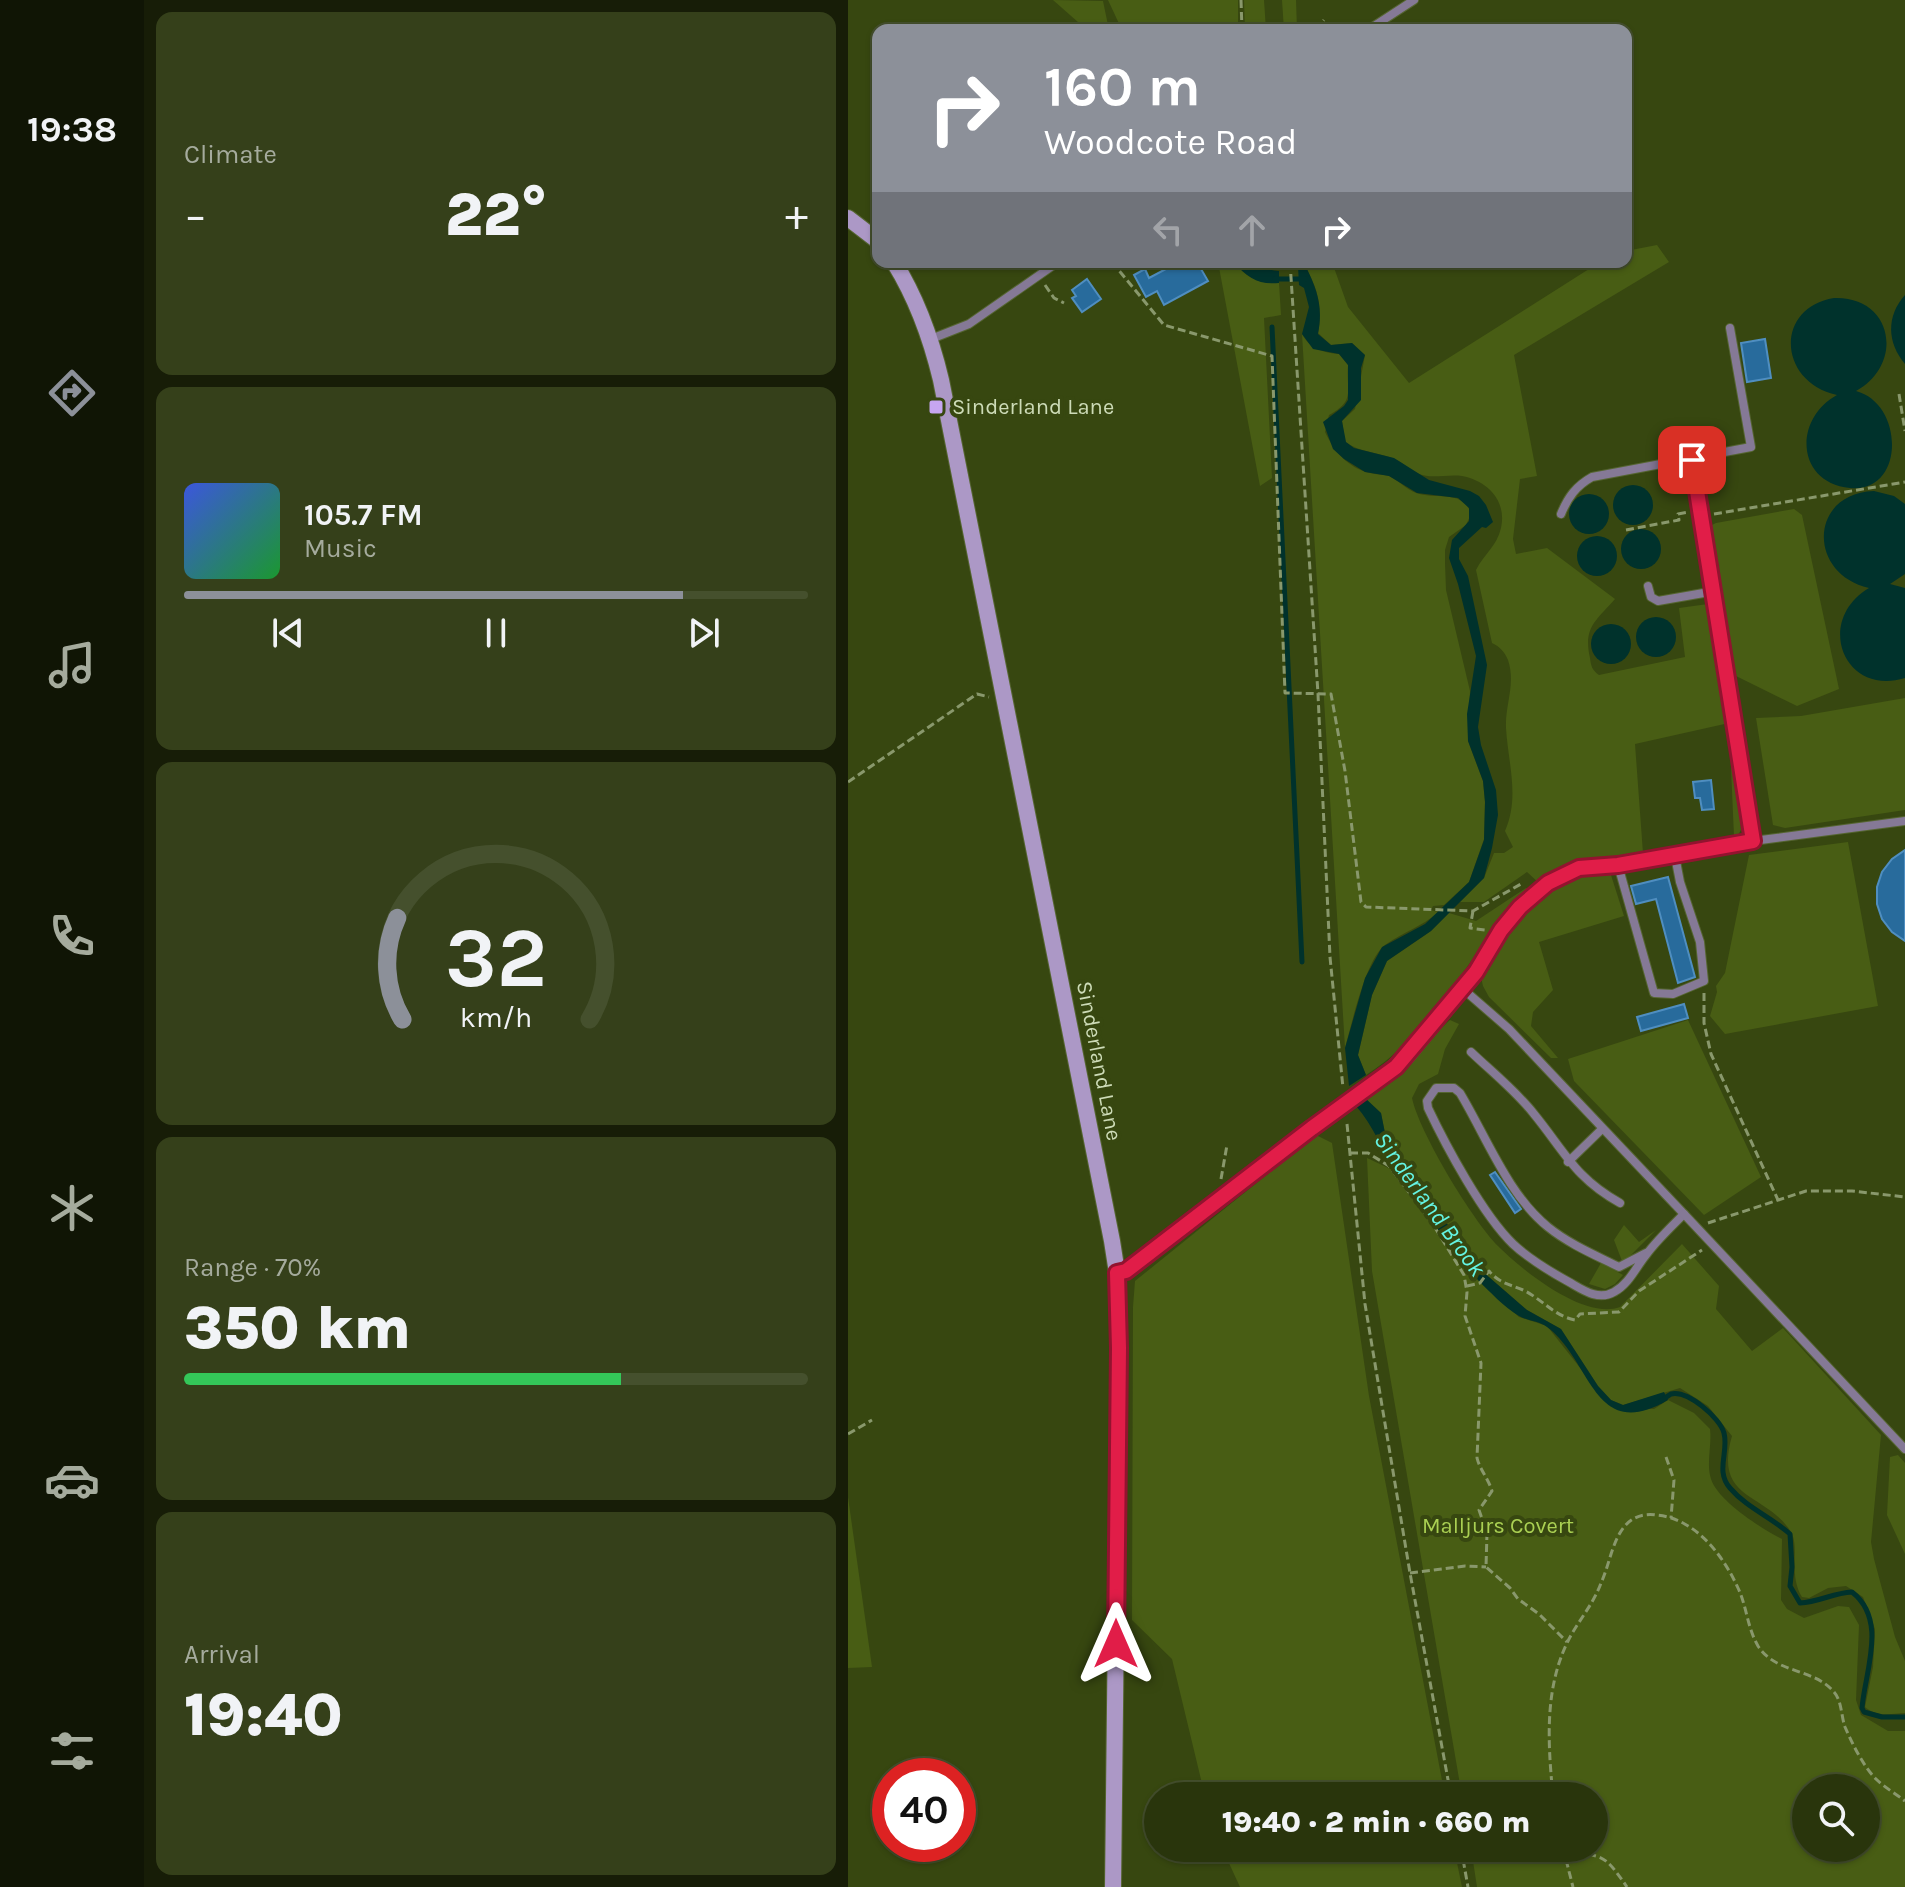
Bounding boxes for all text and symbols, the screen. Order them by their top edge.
text: 160 m [1044,54,1201,119]
icon: right [912,56,1016,160]
text: 19:38 [27,108,117,150]
text: Woodcote Road [1044,121,1297,163]
text: Climate [184,139,277,170]
text: 22° [445,180,547,250]
text: − [184,190,207,241]
text: + [785,190,808,241]
icon: left [1146,208,1190,252]
icon: ahead [1230,208,1274,252]
icon: right [1314,208,1358,252]
icon: directions [44,365,100,421]
place label: Sinderland Lane [952,394,1114,420]
marker: Sinderland Lane [927,398,945,416]
pin [1658,426,1726,494]
icon: arrive [1670,438,1714,482]
text: 105.7 FM [304,497,423,533]
text: Music [304,533,377,564]
icon: previous [266,611,310,655]
icon: pause [474,611,518,655]
icon: next [682,611,726,655]
icon: music [44,637,100,693]
icon: phone [44,908,100,964]
text: 32 [445,909,547,1006]
street label: Sinderland Lane [1071,979,1127,1143]
text: km/h [460,1001,532,1034]
water label: Sinderland Brook [1368,1126,1492,1282]
icon: climate [44,1180,100,1236]
text: Range · 70% [184,1252,321,1283]
text: 350 km [184,1293,411,1363]
icon: car [44,1452,100,1508]
park label: Malljurs Covert [1422,1513,1574,1539]
position arrow [1074,1602,1158,1686]
text: Arrival [184,1639,260,1670]
text: 19:40 [184,1680,343,1750]
icon: filters [44,1723,100,1779]
speed limit sign: 40 [872,1758,976,1862]
map controls [1792,1774,1880,1862]
button: search [1792,1774,1880,1862]
text: 19:40 · 2 min · 660 m [1222,1804,1530,1840]

